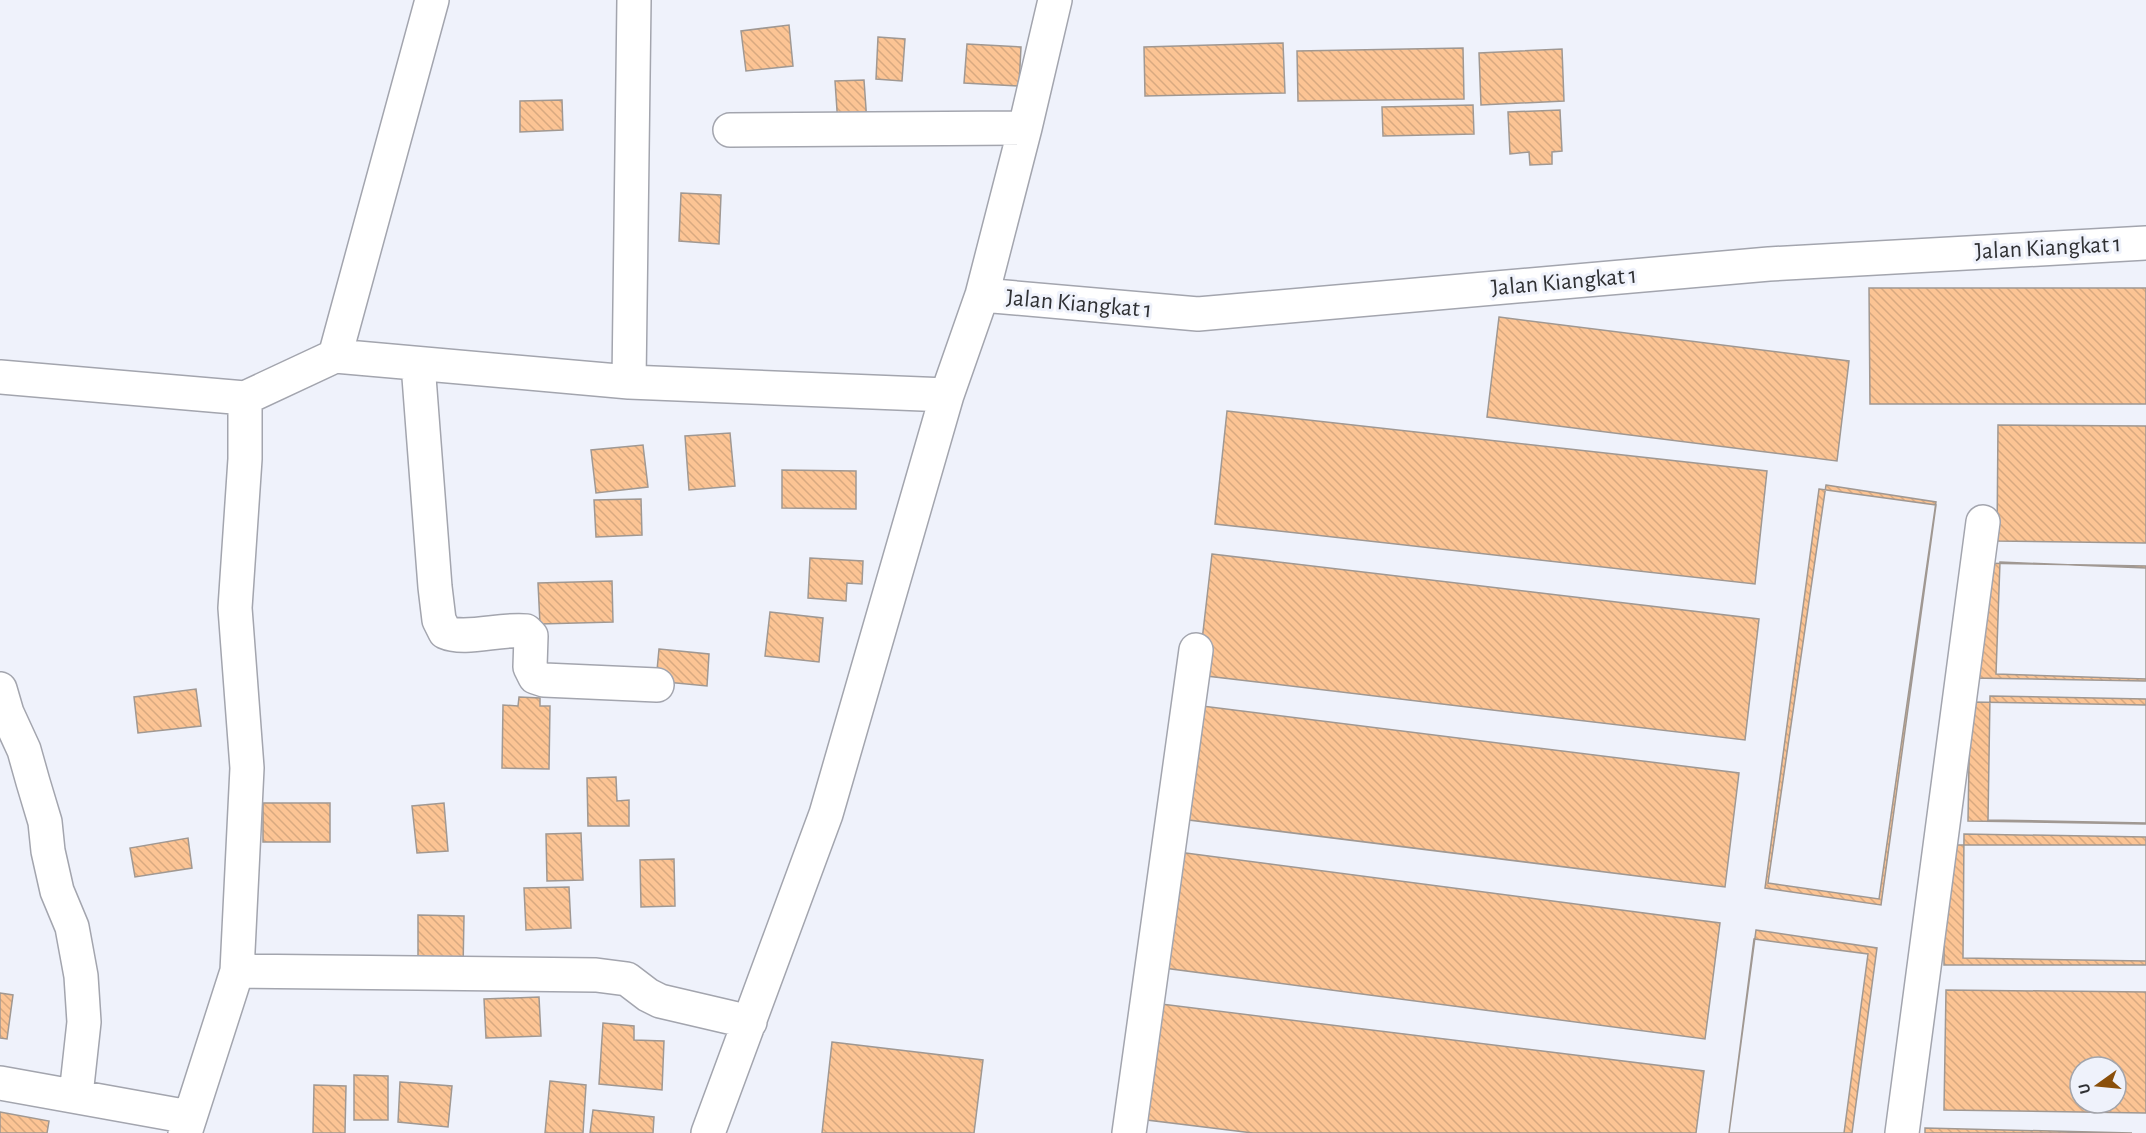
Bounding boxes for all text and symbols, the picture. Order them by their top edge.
street label: Jalan Kiangkat 1 [1974,232,2122,264]
street label: Jalan Kiangkat 1 [1490,264,1638,300]
street label: Jalan Kiangkat 1 [1005,286,1153,322]
north arrow [2068,1055,2128,1115]
text: U [2075,1082,2094,1096]

